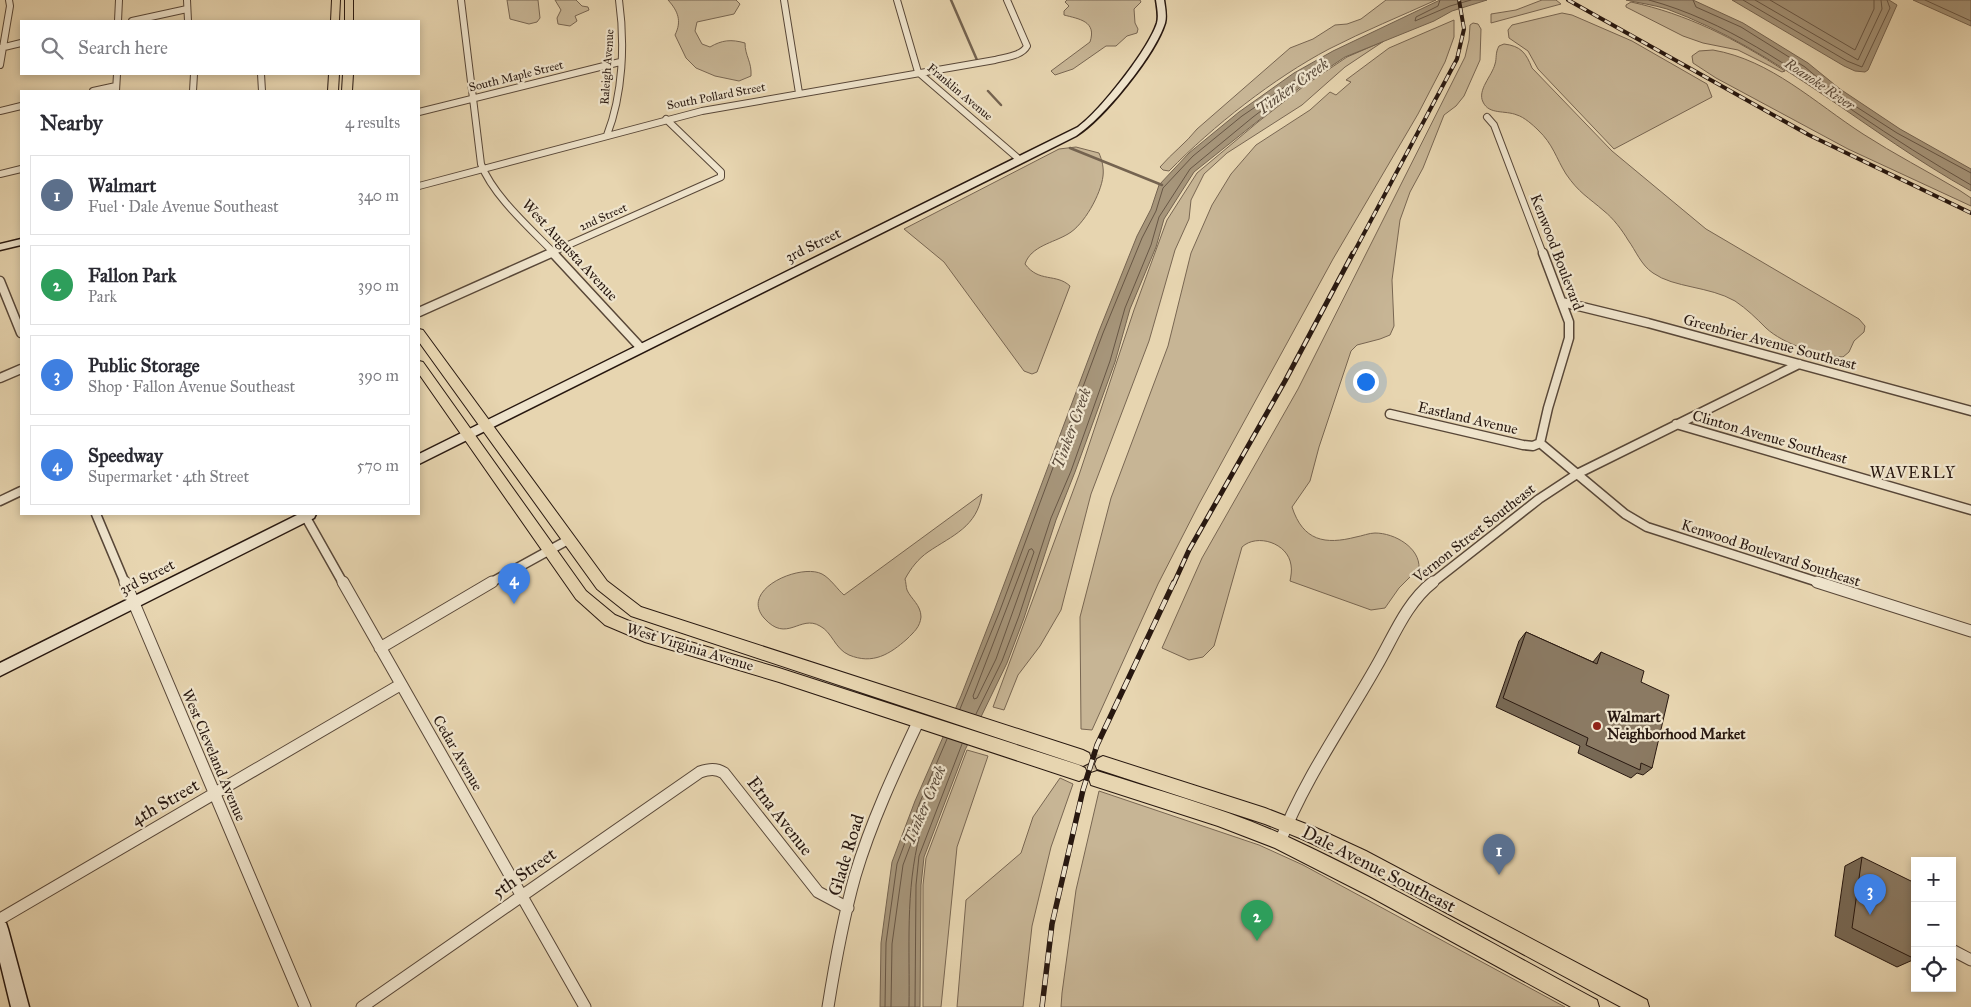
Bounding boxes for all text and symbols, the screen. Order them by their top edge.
search box [20,20,420,75]
street label: Raleigh Avenue [597,29,618,105]
icon: search [38,34,66,62]
text: Search here [78,36,168,59]
water label: Tinker Creek [1253,54,1332,119]
water label: Roanoke River [1781,54,1859,115]
street label: South Maple Street [467,57,565,95]
street label: Franklin Avenue [925,61,995,123]
street label: South Pollard Street [666,79,767,112]
text: Nearby [40,110,103,136]
text: 4 results [345,113,400,132]
text: Walmart [88,174,156,197]
text: 1 [54,186,60,205]
text: 340 m [357,186,399,205]
street label: Kenwood Boulevard [1527,191,1588,313]
street label: West Augusta Avenue [518,195,622,305]
text: Fuel · Dale Avenue Southeast [88,197,279,216]
street label: 2nd Street [577,200,630,234]
street label: 3rd Street [782,224,844,266]
text: Fallon Park [88,264,177,287]
text: 2 [53,276,61,295]
text: 390 m [358,276,399,295]
text: Park [88,287,117,306]
street label: Greenbrier Avenue Southeast [1681,310,1859,374]
text: Public Storage [88,354,200,377]
text: 3 [54,366,60,385]
text: 390 m [358,366,399,385]
your location [1353,369,1379,395]
text: Shop · Fallon Avenue Southeast [88,377,295,396]
water label: Tinker Creek [1048,385,1095,471]
street label: Eastland Avenue [1416,398,1520,438]
street label: Clinton Avenue Southeast [1690,406,1850,468]
text: Speedway [88,444,163,467]
text: 4 [53,456,61,475]
text: 570 m [357,456,399,475]
district label: WAVERLY [1870,463,1956,482]
text: Supermarket · 4th Street [88,467,249,486]
street label: Vernon Street Southeast [1409,479,1539,587]
street label: Kenwood Boulevard Southeast [1679,515,1864,591]
street label: 3rd Street [116,555,178,599]
pin: 4 [498,563,530,604]
street label: West Virginia Avenue [624,619,756,675]
street label: West Cleveland Avenue [178,686,250,824]
place label: Walmart Neighborhood Market [1607,708,1746,744]
street label: Cedar Avenue [429,712,487,794]
marker: Walmart Neighborhood Market [1591,720,1603,732]
water label: Tinker Creek [899,763,950,848]
street label: Etna Avenue [742,772,818,860]
street label: 4th Street [127,773,204,830]
street label: Glade Road [823,811,869,899]
street label: Dale Avenue Southeast [1299,821,1460,918]
pin: 1 [1483,834,1515,875]
street label: 5th Street [488,843,561,903]
map controls [1911,857,1956,992]
button: + [1911,857,1956,902]
pin: 3 [1854,874,1886,915]
pin: 2 [1241,900,1273,941]
button: − [1911,902,1956,947]
button: locate [1911,947,1956,992]

